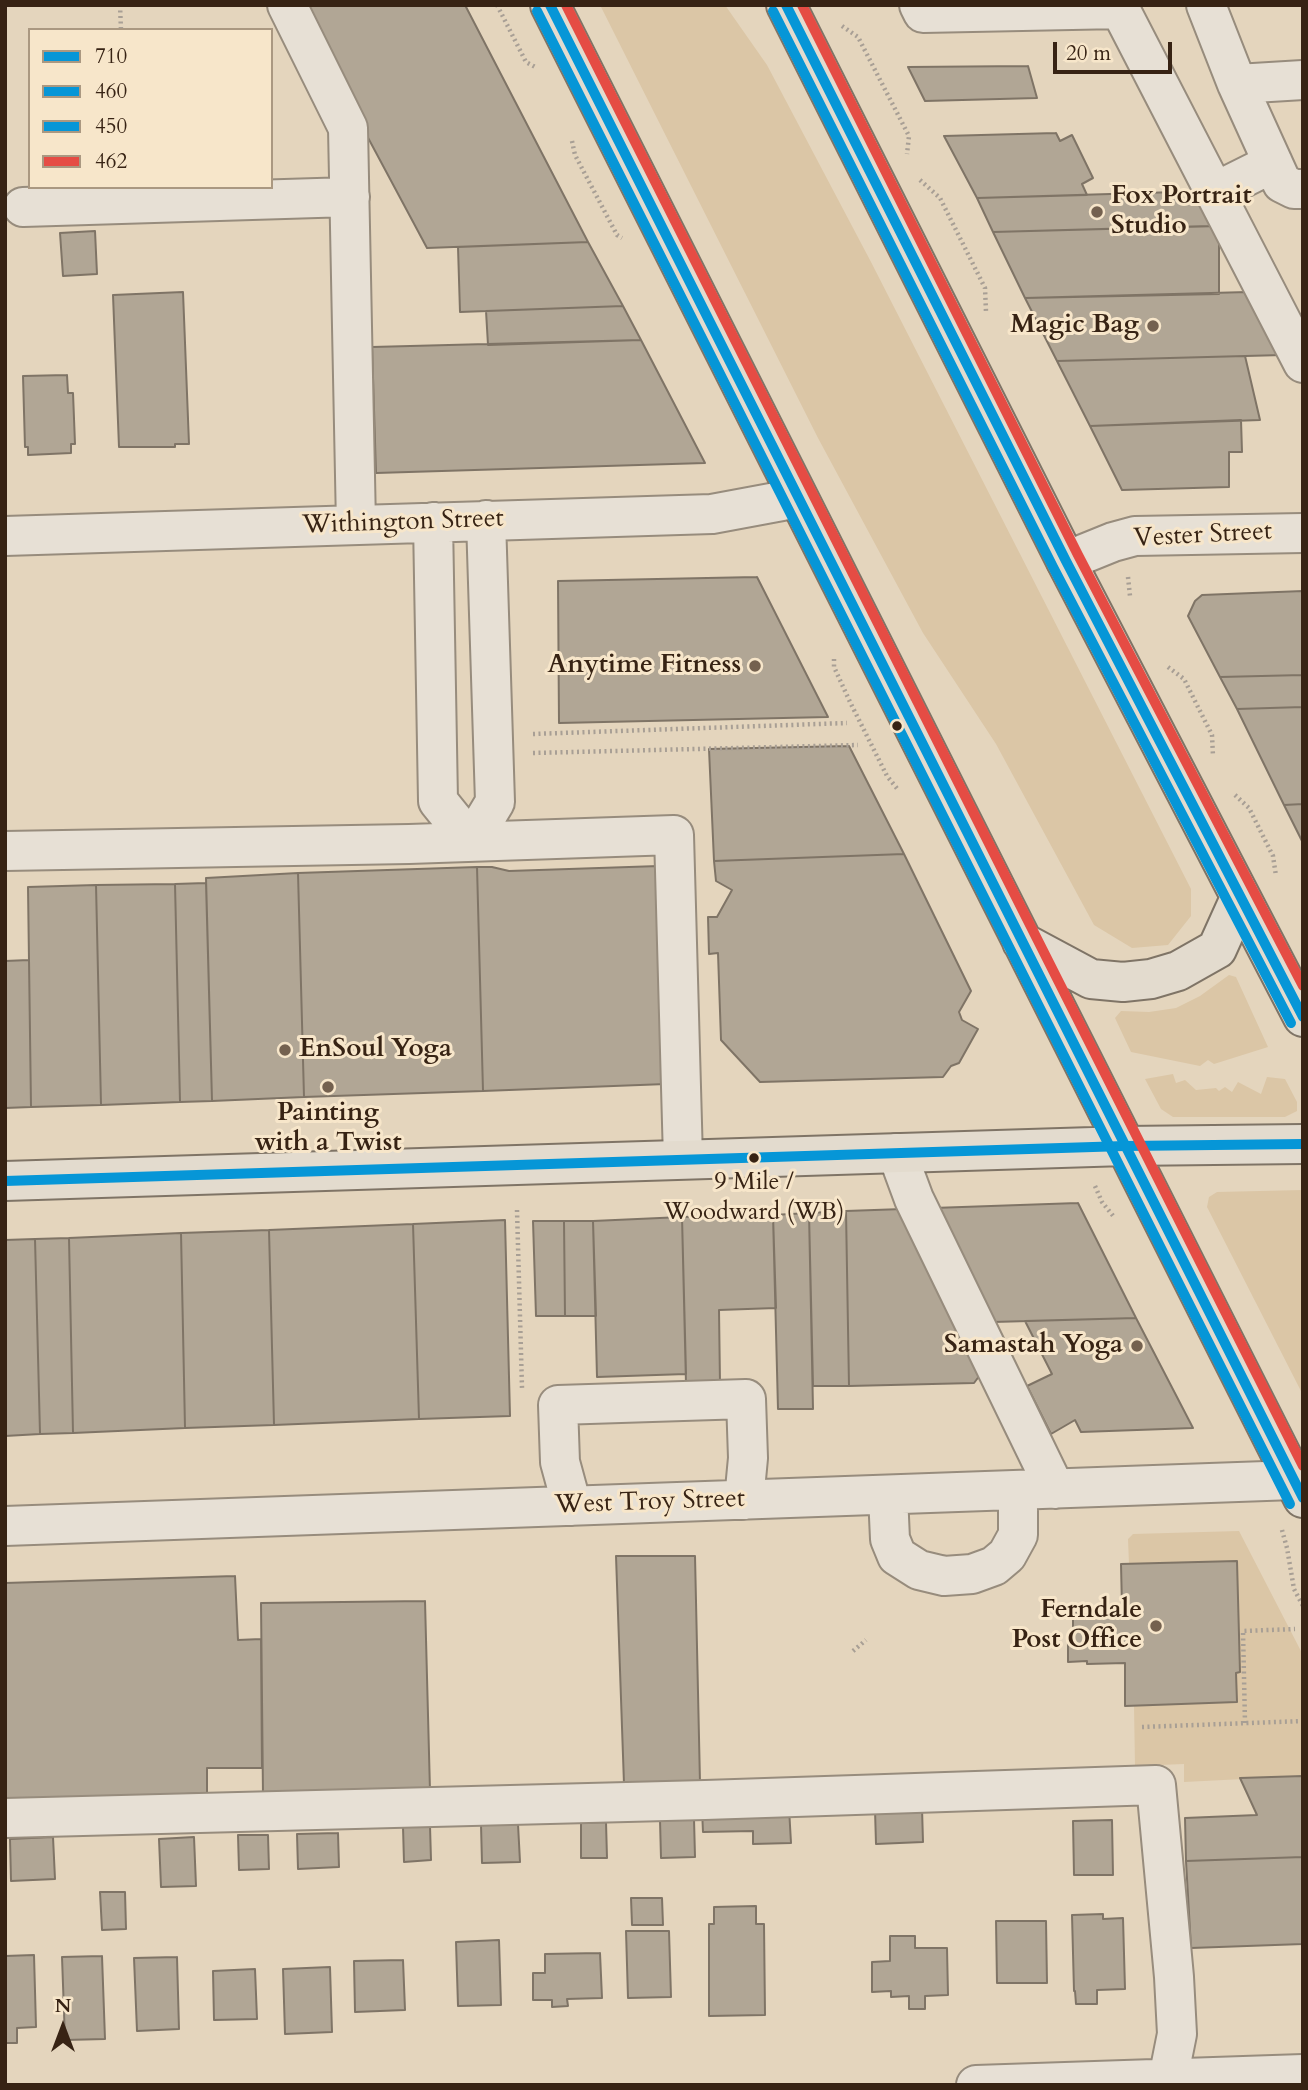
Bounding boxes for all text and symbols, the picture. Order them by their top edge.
legend [28,28,273,189]
scale bar [1056,28,1175,72]
text: 20 m [1066,39,1111,68]
text: 710 [95,42,127,71]
text: 460 [95,77,127,106]
text: 450 [95,112,127,141]
text: 462 [95,147,127,176]
place label: Fox Portrait Studio [1111,181,1252,242]
marker: Fox Portrait Studio [1089,204,1105,220]
place label: Magic Bag [1010,310,1139,342]
marker: Magic Bag [1145,318,1161,334]
street label: Withington Street [302,504,504,542]
street label: Vester Street [1133,517,1273,555]
place label: Anytime Fitness [548,650,741,682]
marker: Anytime Fitness [747,658,763,674]
unlabelled marker [890,719,904,733]
place label: EnSoul Yoga [299,1034,452,1066]
marker: EnSoul Yoga [277,1042,293,1058]
marker: Painting with a Twist [320,1079,336,1095]
place label: Painting with a Twist [254,1098,402,1160]
marker: 9 Mile / Woodward (WB) [747,1151,761,1165]
place label: 9 Mile / Woodward (WB) [664,1169,844,1225]
place label: Samastah Yoga [944,1330,1123,1362]
marker: Samastah Yoga [1129,1338,1145,1354]
street label: West Troy Street [554,1484,746,1522]
place label: Ferndale Post Office [1012,1595,1142,1656]
marker: Ferndale Post Office [1148,1618,1164,1634]
north arrow [28,1992,98,2062]
text: N [55,1993,71,2019]

